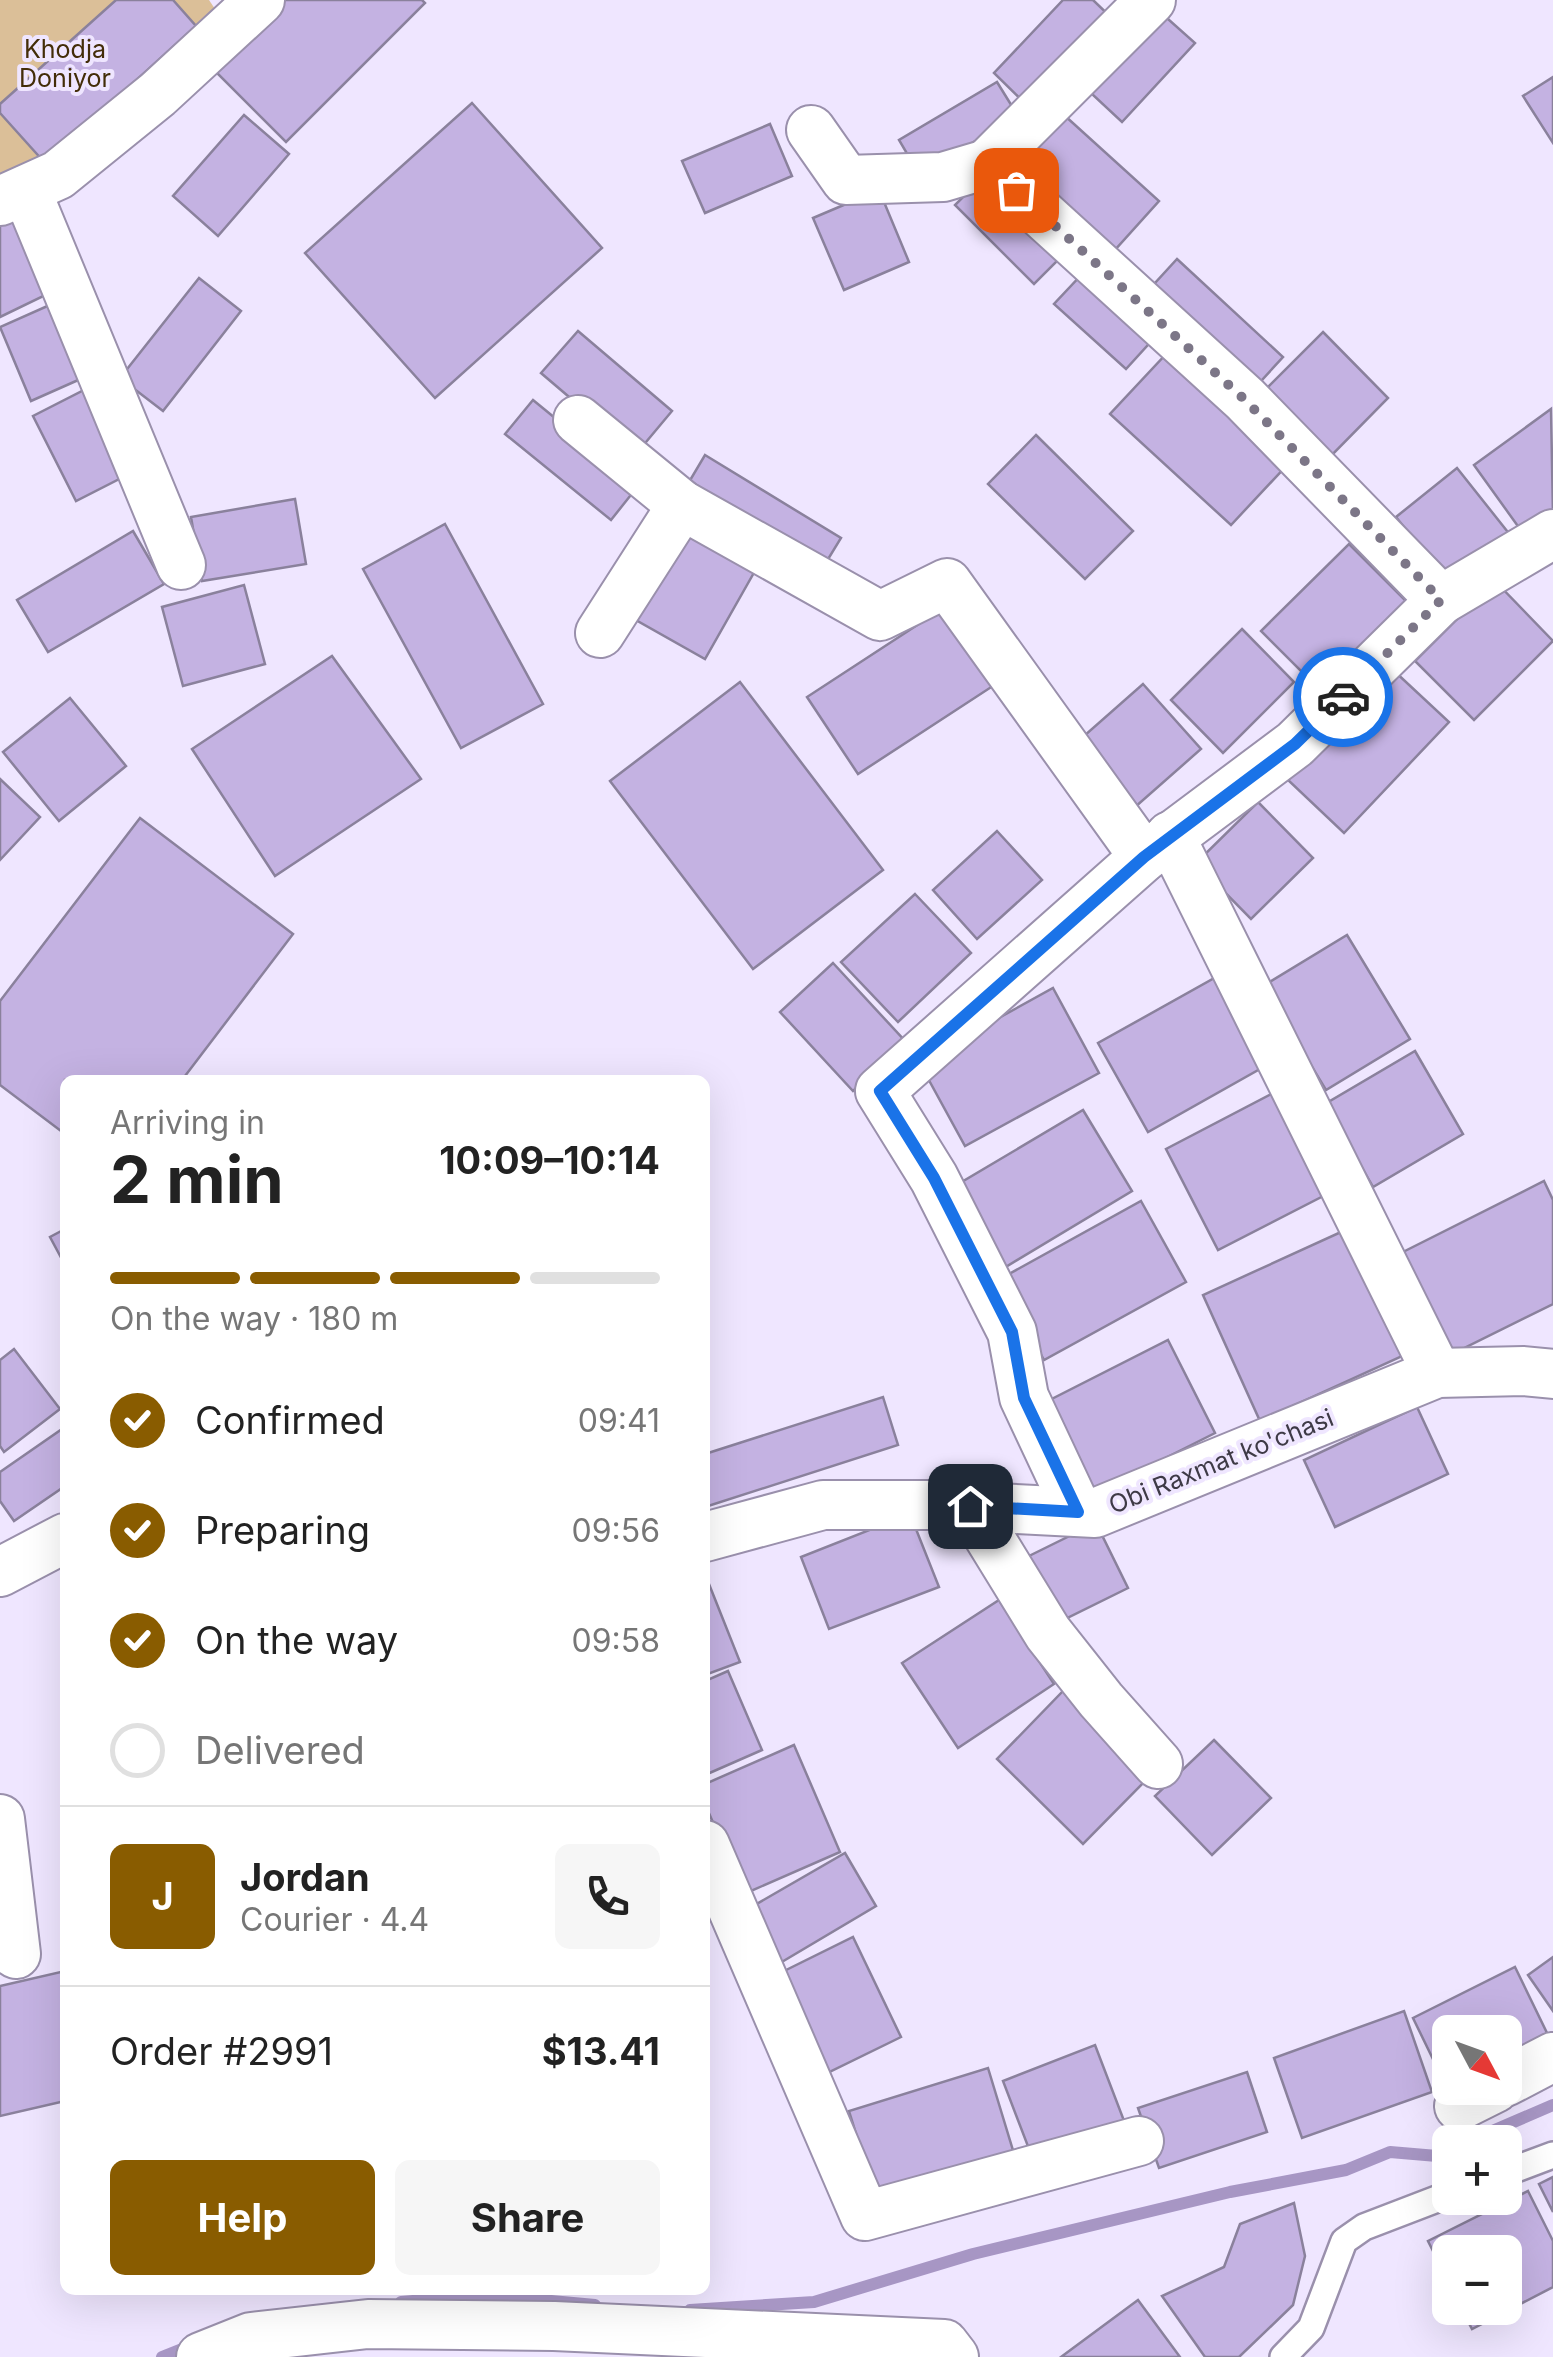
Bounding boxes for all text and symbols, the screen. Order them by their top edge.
park label: Khodja Doniyor [19,34,111,93]
pin [974,148,1059,233]
icon: bag [989,163,1044,218]
courier [1293,647,1393,747]
icon: car [1316,670,1371,725]
text: Arriving in [110,1103,265,1142]
text: 10:09–10:14 [439,1137,660,1183]
text: 2 min [110,1140,284,1219]
text: On the way · 180 m [110,1299,398,1338]
icon: check [110,1393,165,1448]
text: Confirmed [195,1397,385,1443]
text: 09:41 [578,1401,660,1440]
street label: Obi Raxmat ko'chasi [1104,1402,1338,1520]
pin [928,1464,1013,1549]
icon: home [943,1479,998,1534]
icon: check [110,1503,165,1558]
text: Preparing [195,1507,370,1553]
text: 09:56 [571,1511,660,1550]
icon: check [110,1613,165,1668]
text: On the way [195,1617,398,1663]
text: 09:58 [572,1621,660,1660]
text: Delivered [195,1727,365,1773]
button: phone [555,1844,660,1949]
text: Jordan [240,1854,370,1900]
text: J [151,1873,174,1919]
text: Courier · 4.4 [240,1900,429,1939]
north arrow [1432,2015,1522,2105]
map controls [1432,2015,1522,2325]
text: Order #2991 [110,2028,333,2074]
text: $13.41 [542,2028,660,2074]
button: + [1432,2125,1522,2215]
button: Help [110,2160,375,2275]
button: Share [395,2160,660,2275]
button: − [1432,2235,1522,2325]

